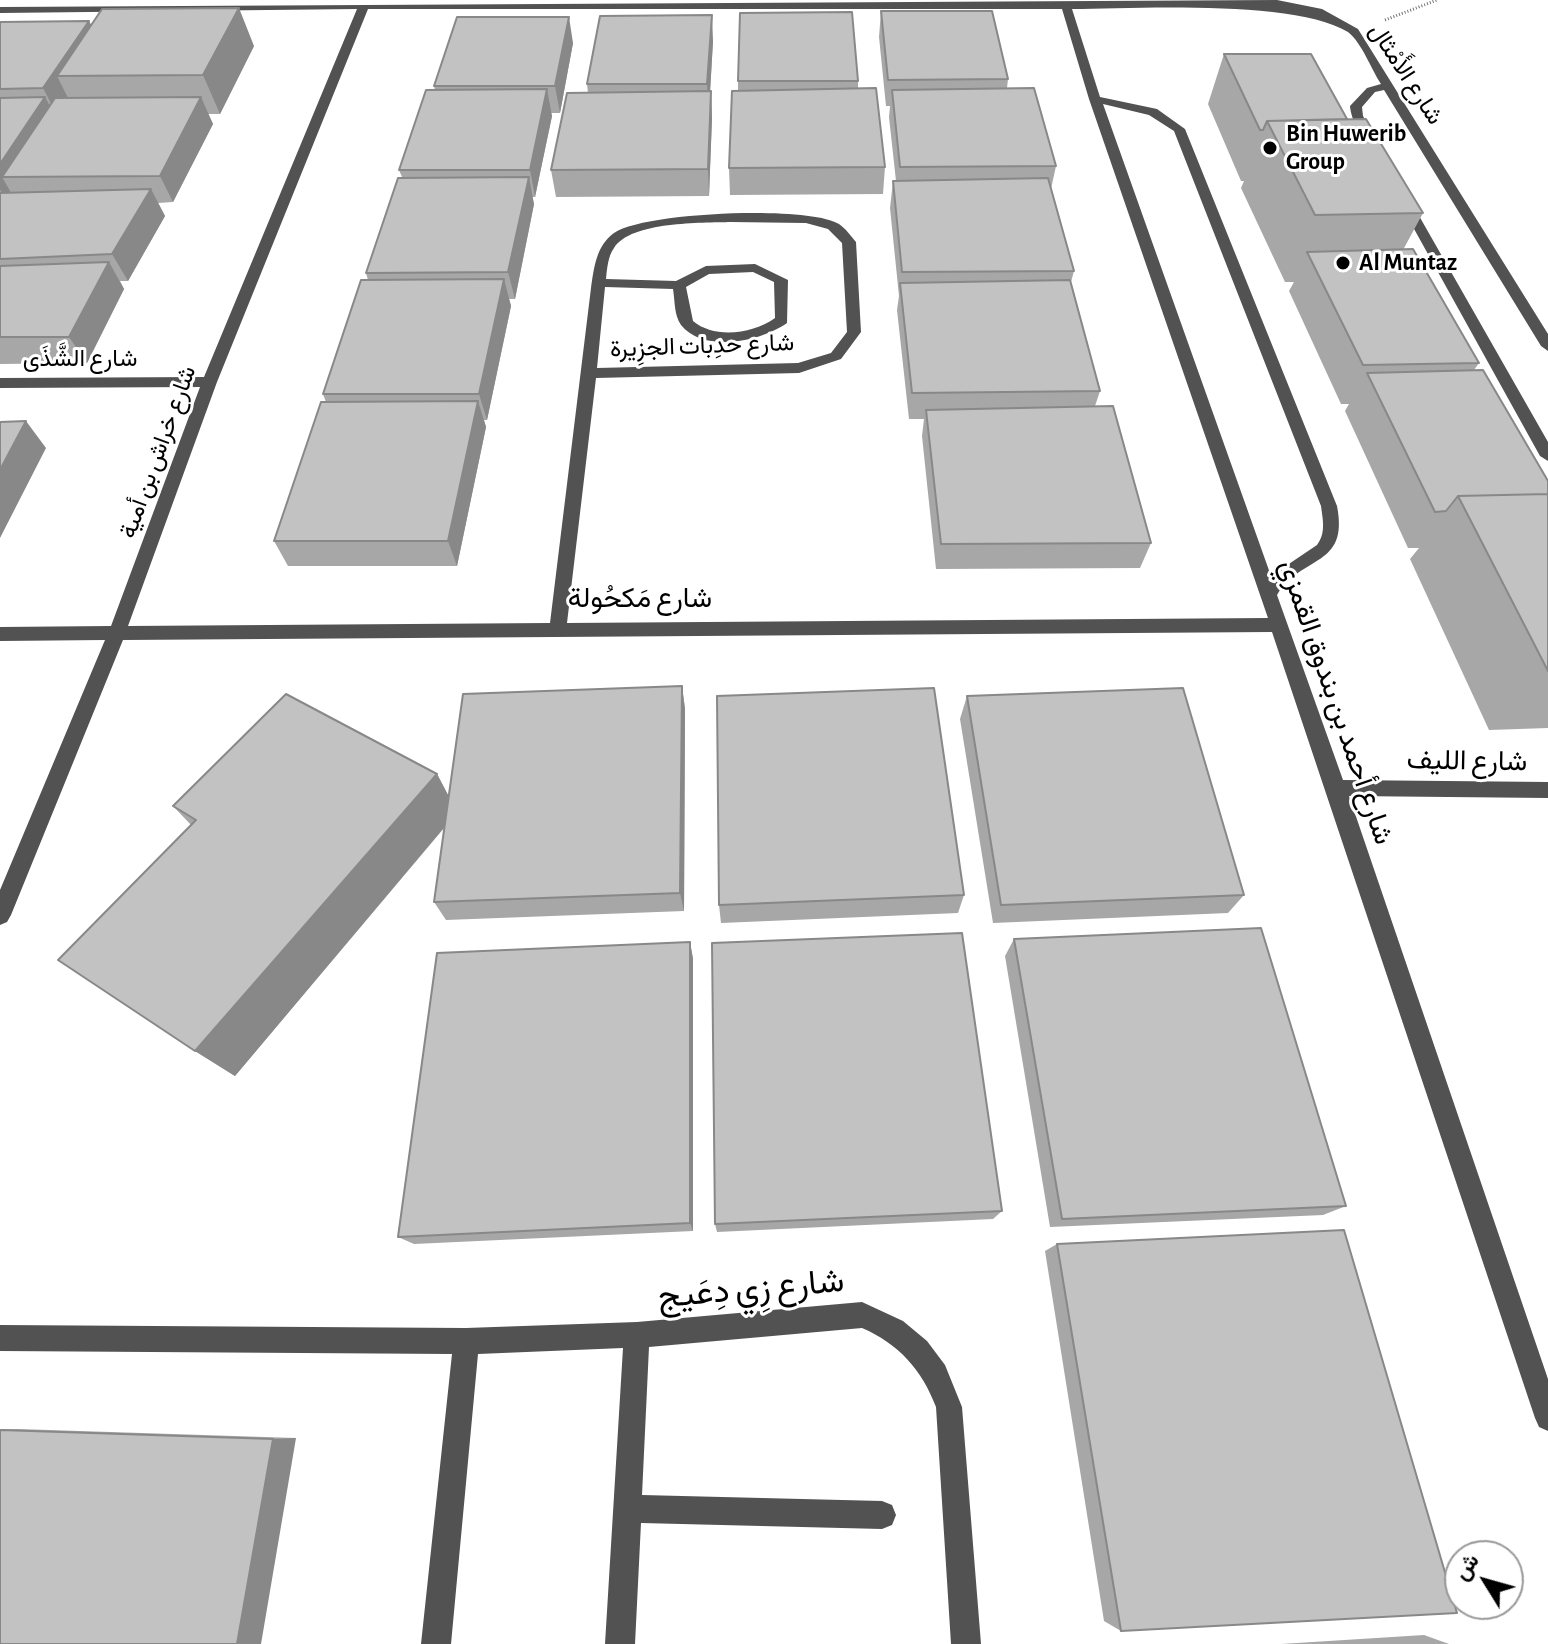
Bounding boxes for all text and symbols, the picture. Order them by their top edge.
street label: شارع الأَمْثال [1363,18,1449,130]
place label: Bin Huwerib Group [1286,120,1406,176]
marker: Bin Huwerib Group [1261,139,1279,157]
place label: Al Muntaz [1359,249,1457,277]
marker: Al Muntaz [1334,254,1352,272]
street label: شارع حدِبات الجزِيرة [609,328,795,364]
street label: شارع الشَّذَى [23,345,137,373]
street label: شارع خراش بن أمية [113,362,203,542]
street label: شارع أحمد بن بندوق القمزي [1271,555,1401,849]
street label: شارع مَكحُولة [568,582,712,616]
street label: شارع الليف [1406,743,1528,779]
street label: شارع زِي دِعَيج [656,1261,846,1317]
north arrow [1444,1540,1524,1620]
text: ش [1450,1550,1483,1584]

